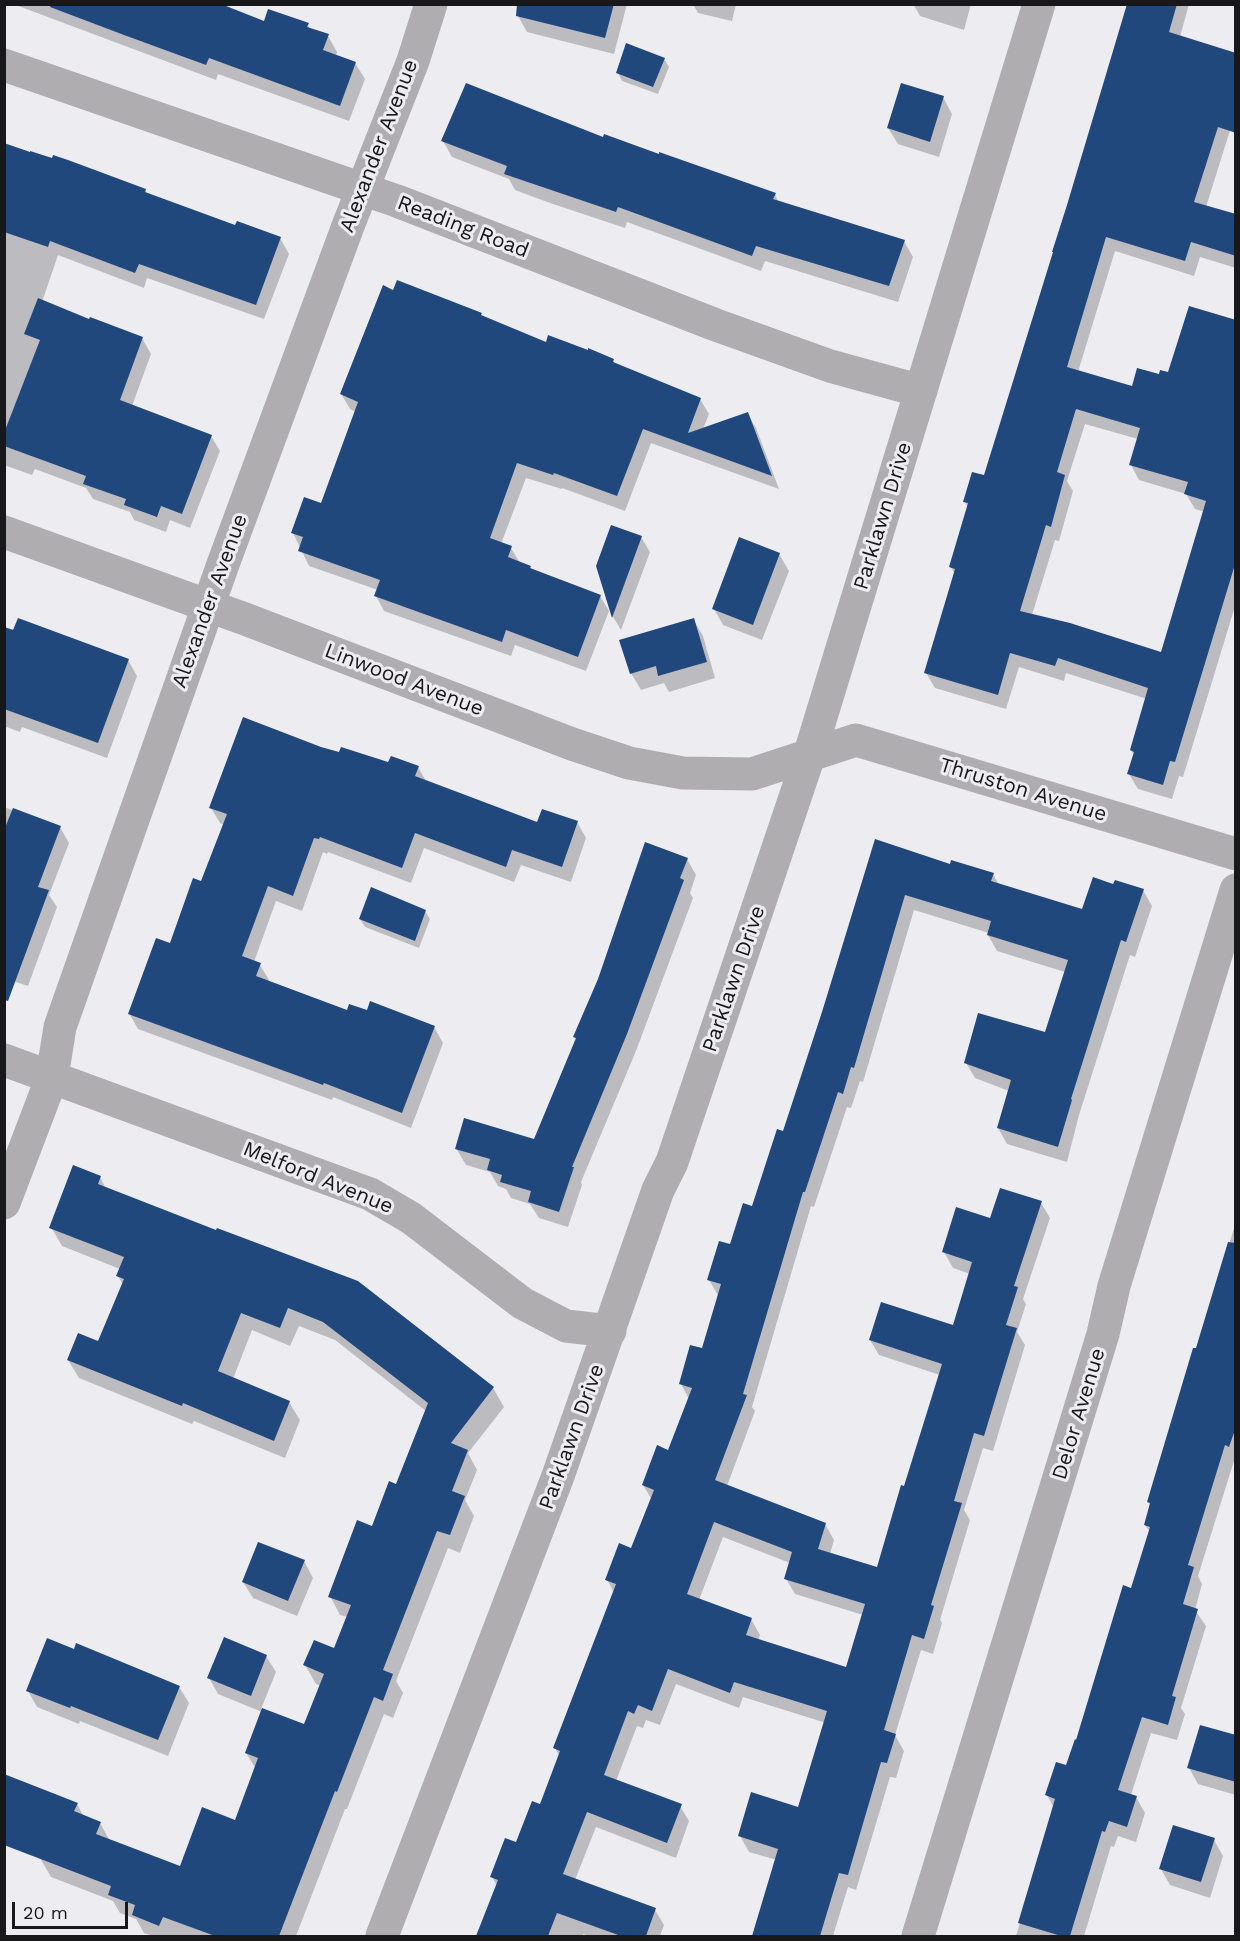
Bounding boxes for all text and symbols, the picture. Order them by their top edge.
street label: Alexander Avenue [334,56,424,236]
street label: Reading Road [394,190,532,264]
street label: Parklawn Drive [849,439,917,593]
street label: Alexander Avenue [167,511,253,691]
street label: Linwood Avenue [321,638,487,722]
street label: Thruston Avenue [936,753,1110,827]
street label: Parklawn Drive [697,902,771,1056]
street label: Melford Avenue [239,1136,397,1220]
street label: Delor Avenue [1047,1345,1111,1483]
street label: Parklawn Drive [534,1361,610,1513]
scale bar [15,1890,130,1928]
text: 20 m [23,1902,68,1923]

